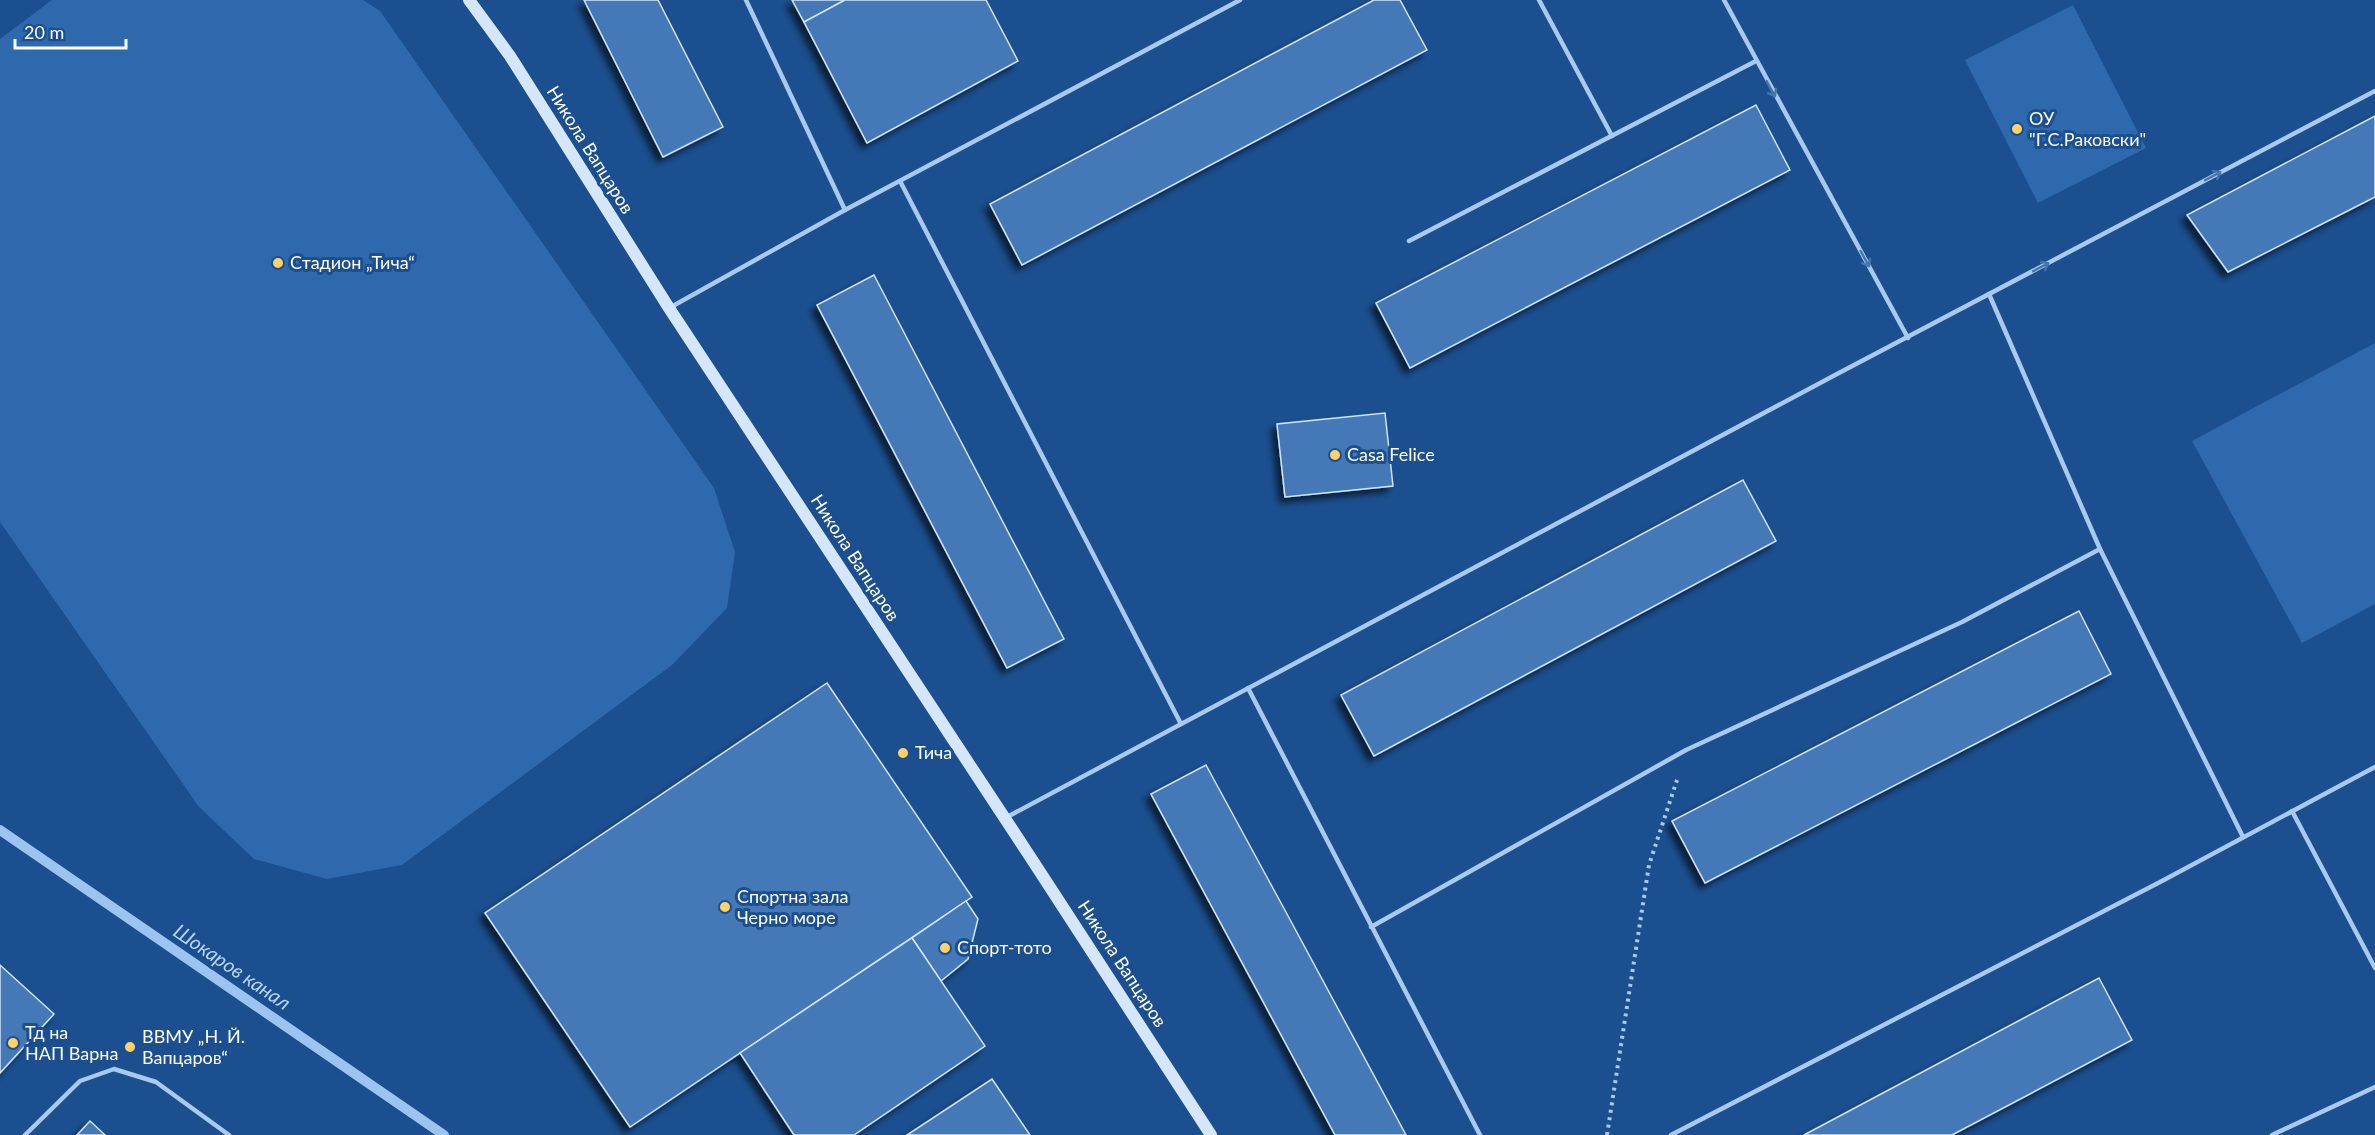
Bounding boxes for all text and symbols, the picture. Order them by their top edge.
scale bar [15,12,126,50]
text: 20 m [24,21,64,43]
one-way arrow [1766,80,1778,97]
street label: Никола Вапцаров [543,81,639,217]
place label: ОУ "Г.С.Раковски" [2029,107,2146,150]
marker: ОУ "Г.С.Раковски" [2010,122,2024,136]
one-way arrow [2204,170,2222,181]
one-way arrow [1860,250,1871,268]
place label: Стадион „Тича“ [290,251,415,273]
marker: Стадион „Тича“ [271,256,285,270]
one-way arrow [2032,261,2049,273]
place label: Casa Felice [1347,443,1435,465]
marker: Casa Felice [1328,448,1342,462]
street label: Никола Вапцаров [807,490,905,625]
place label: Тича [915,741,952,763]
marker: Тича [896,746,910,760]
place label: Спортна зала Черно море [737,885,848,928]
street label: Никола Вапцаров [1074,896,1172,1031]
marker: Спортна зала Черно море [718,900,732,914]
water label: Шокаров канал [170,918,296,1014]
place label: Спорт-тото [957,936,1052,958]
marker: Спорт-тото [938,941,952,955]
place label: Тд на НАП Варна [25,1021,118,1064]
place label: ВВМУ „Н. Й. Вапцаров“ [142,1025,245,1068]
marker: Тд на НАП Варна [6,1036,20,1050]
marker: ВВМУ „Н. Й. Вапцаров“ [123,1040,137,1054]

